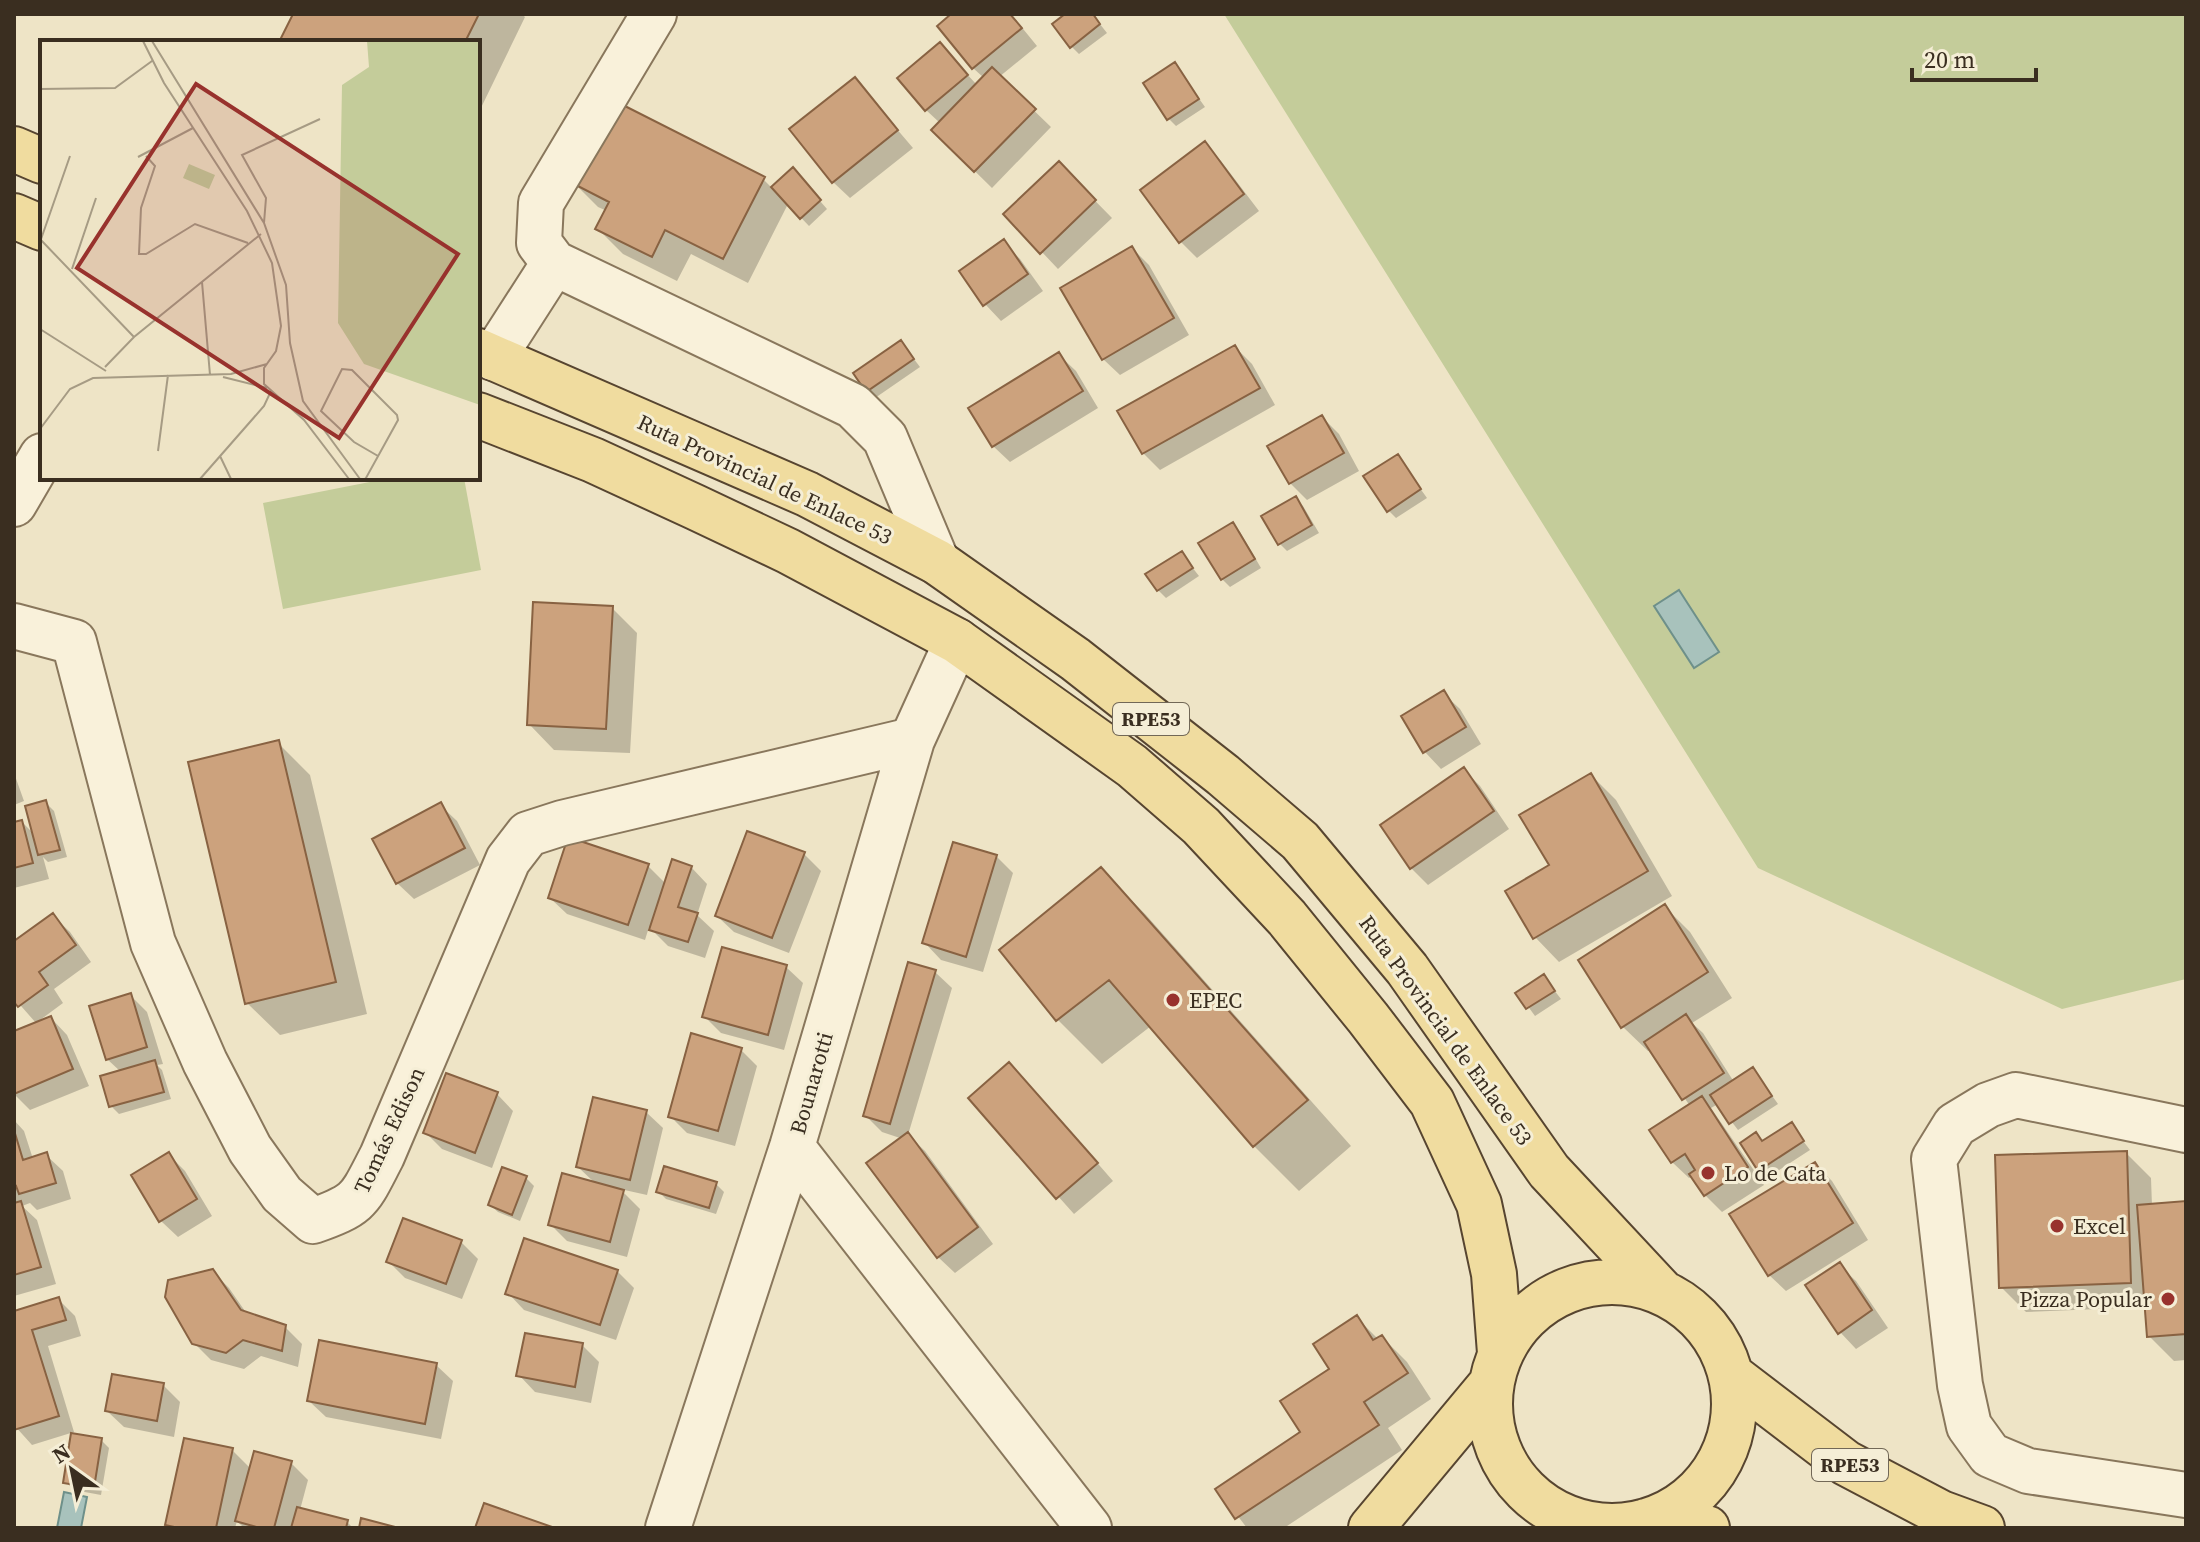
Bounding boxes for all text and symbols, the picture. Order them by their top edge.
scale bar [1912,32,2036,82]
inset map [40,40,480,480]
text: 20 m [1924,43,1975,76]
street label: Ruta Provincial de Enlace 53 [633,407,897,551]
road number: RPE53 [1113,703,1189,735]
street label: Ruta Provincial de Enlace 53 [1352,909,1540,1151]
place label: EPEC [1189,985,1242,1015]
marker: EPEC [1164,991,1182,1009]
street label: Bounarotti [782,1028,840,1138]
street label: Tomás Edison [347,1062,431,1198]
place label: Lo de Cata [1724,1158,1827,1188]
marker: Lo de Cata [1699,1164,1717,1182]
place label: Excel [2073,1211,2126,1241]
marker: Excel [2048,1217,2066,1235]
place label: Pizza Popular [2019,1284,2153,1314]
marker: Pizza Popular [2159,1290,2177,1308]
north arrow [32,1430,112,1510]
text: N [46,1436,76,1470]
road number: RPE53 [1812,1449,1888,1481]

